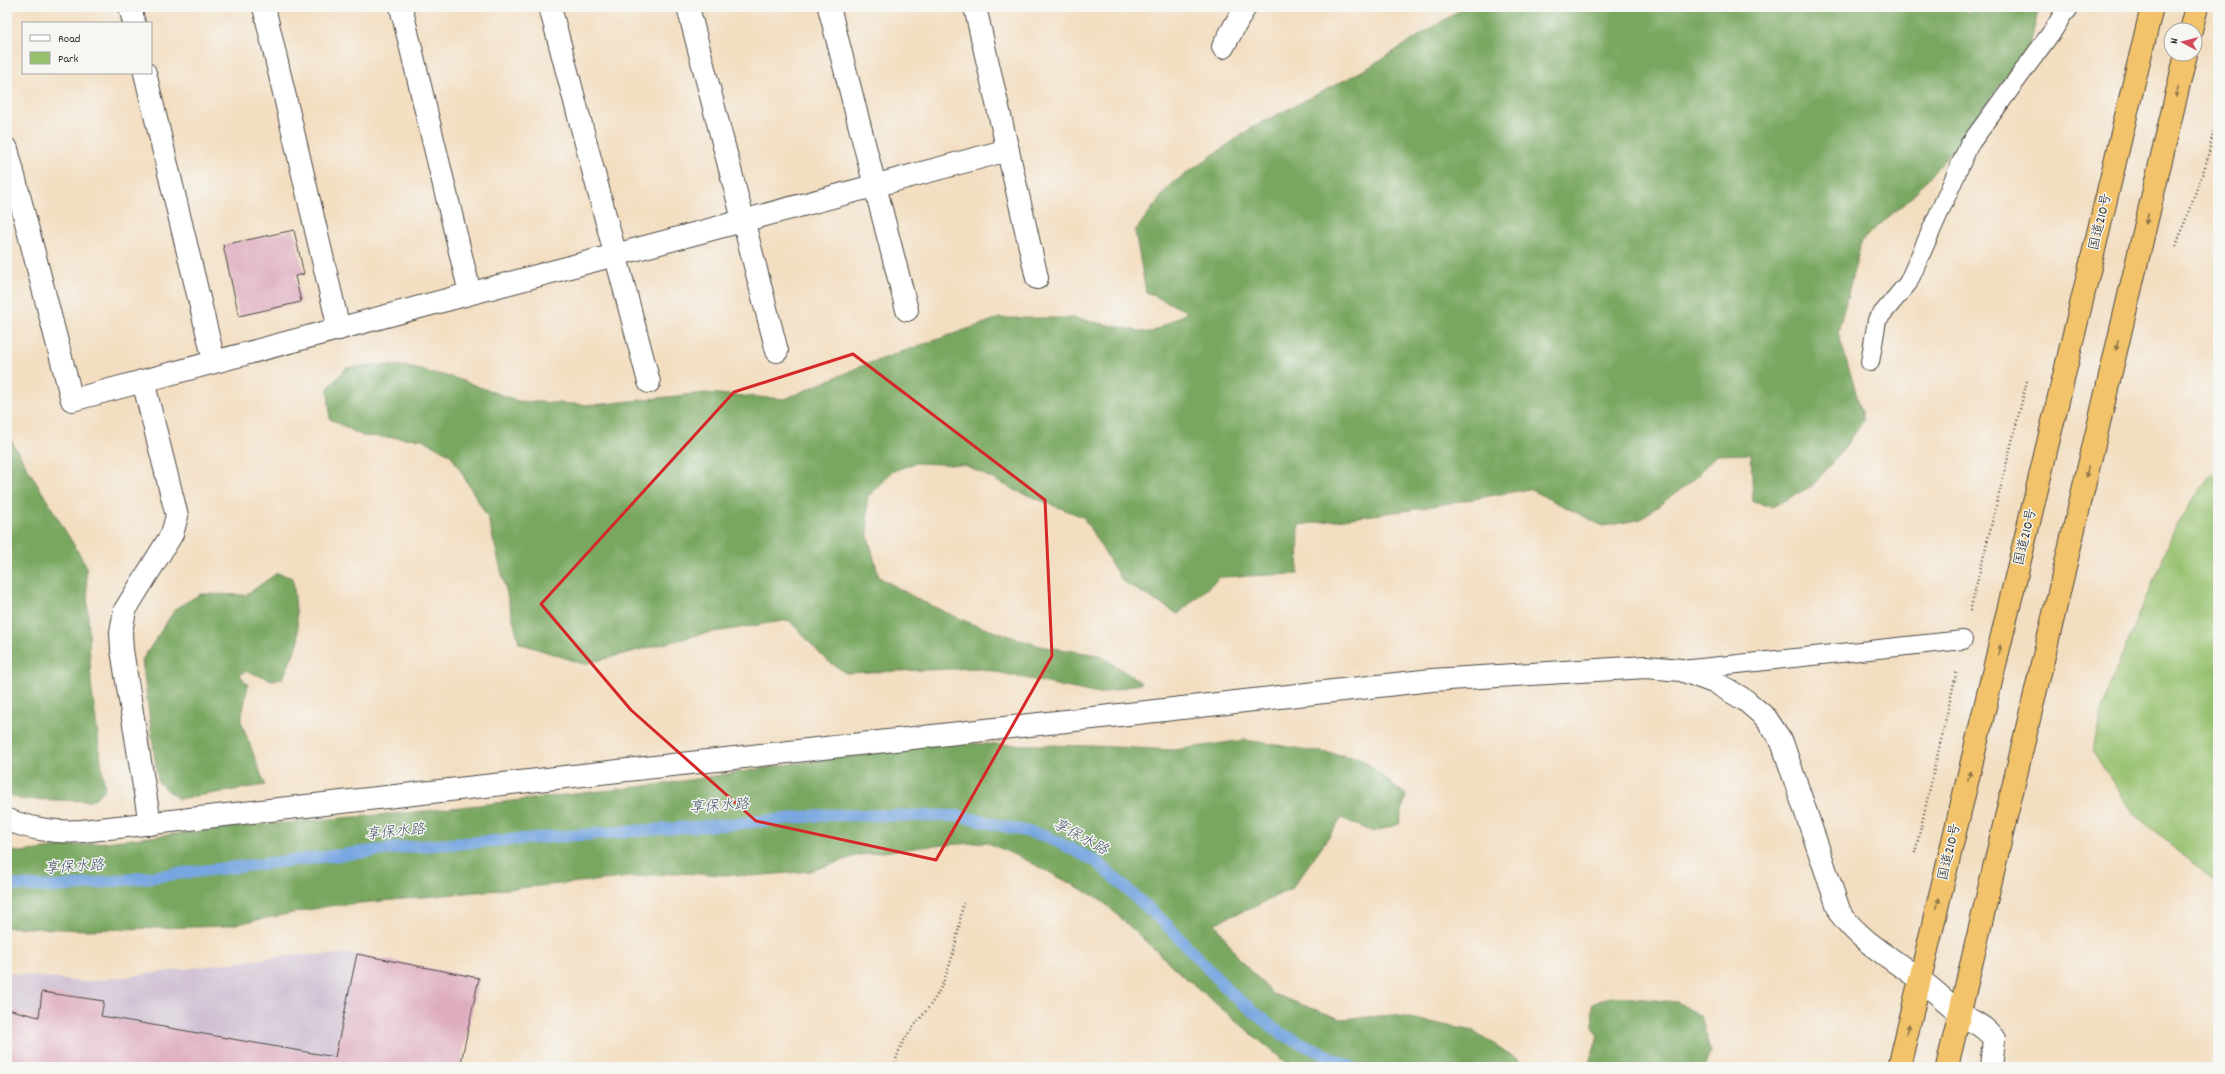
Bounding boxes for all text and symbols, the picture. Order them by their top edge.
legend [22,22,152,74]
north arrow [2163,22,2203,62]
text: Road [58,31,80,48]
text: N [2167,37,2183,45]
text: Park [58,51,79,68]
one-way arrow [2173,86,2179,98]
street label: 国道210号 [2085,191,2117,253]
one-way arrow [2143,212,2149,225]
one-way arrow [2114,339,2120,351]
one-way arrow [2084,465,2090,478]
street label: 国道210号 [2010,506,2042,568]
one-way arrow [1996,643,2002,656]
one-way arrow [1966,770,1972,782]
water label: 享保水路 [688,794,751,820]
water label: 享保水路 [1048,814,1113,862]
water label: 享保水路 [364,819,427,847]
street label: 国道210号 [1934,821,1966,883]
water label: 享保水路 [43,855,106,881]
one-way arrow [1936,896,1942,909]
one-way arrow [1906,1023,1912,1035]

